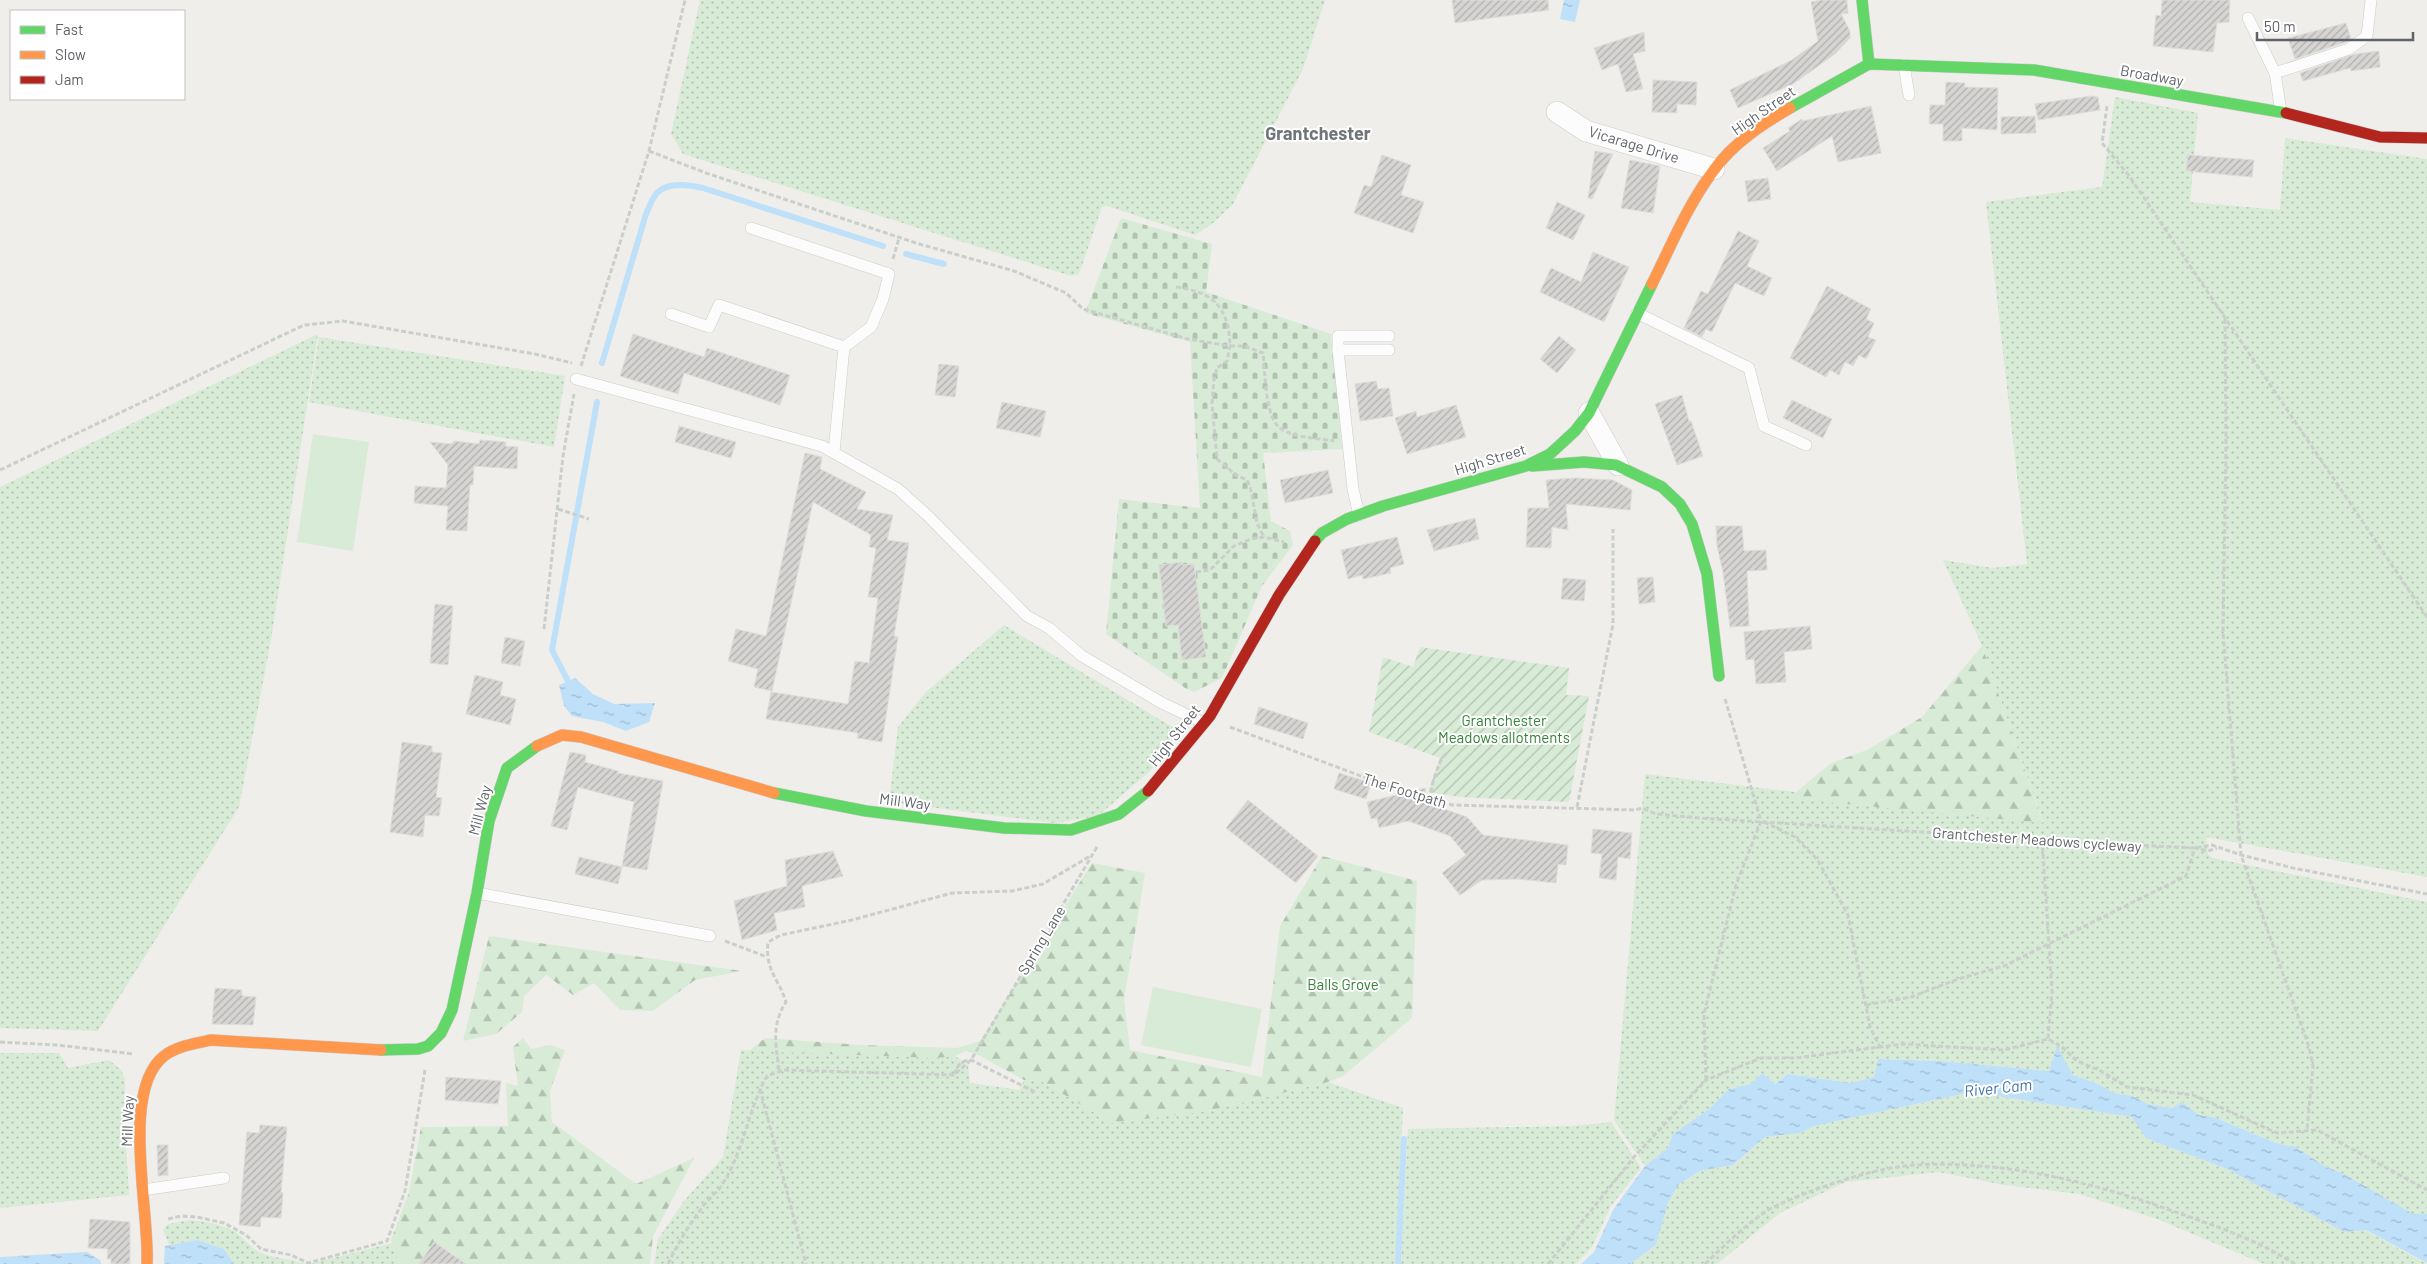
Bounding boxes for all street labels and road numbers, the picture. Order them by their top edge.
street label: Broadway [2119,61,2185,89]
street label: High Street [1728,81,1798,139]
street label: Vicarage Drive [1587,122,1681,166]
street label: High Street [1452,440,1528,478]
street label: High Street [1144,700,1204,770]
street label: The Footpath [1361,769,1449,811]
street label: Mill Way [464,783,494,837]
street label: Mill Way [878,789,932,813]
street label: Grantchester Meadows cycleway [1932,823,2142,855]
street label: Spring Lane [1013,902,1069,978]
street label: Mill Way [117,1095,137,1147]

